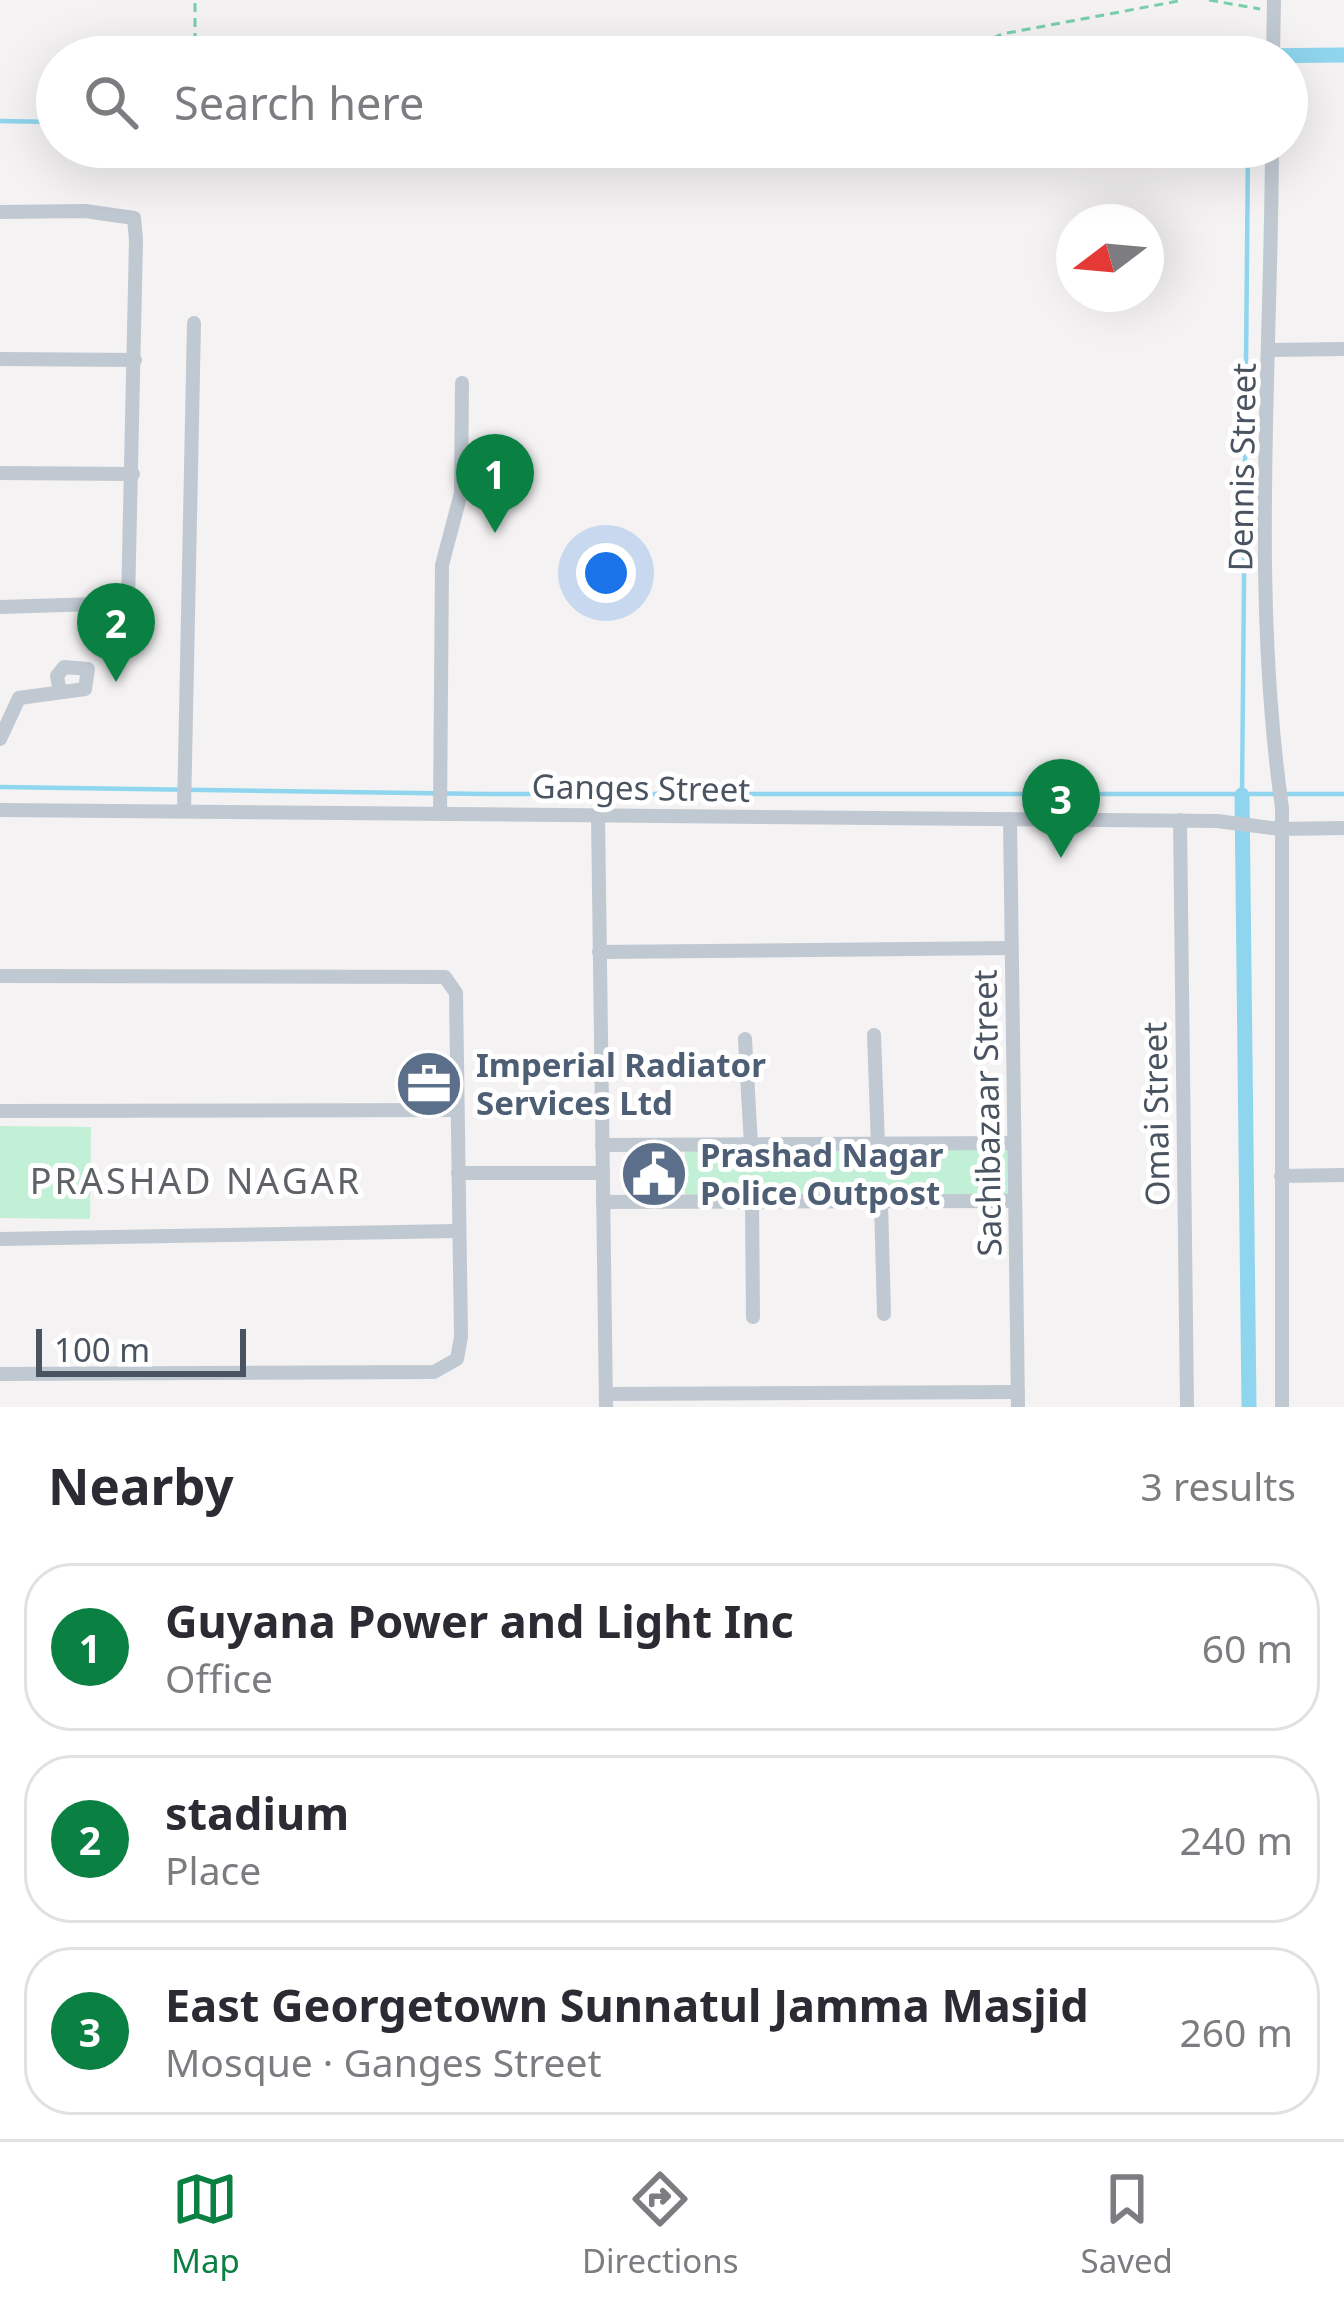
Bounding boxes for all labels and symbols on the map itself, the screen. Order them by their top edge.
north arrow [1056,204,1164,312]
street label: Dennis Street [1217,362,1266,572]
pin: 1 [456,434,534,533]
your location [576,543,636,603]
pin: 2 [77,583,155,682]
pin: 3 [1022,759,1100,858]
street label: Ganges Street [531,763,751,812]
street label: Sachibazaar Street [961,969,1012,1257]
street label: Omai Street [1131,1021,1180,1207]
place label: Imperial Radiator Services Ltd [476,1042,766,1125]
office icon: Imperial Radiator Services Ltd [394,1049,464,1119]
place label: Prashad Nagar Police Outpost [700,1132,944,1215]
public building icon: Prashad Nagar Police Outpost [619,1139,689,1209]
district label: PRASHAD NAGAR [30,1156,362,1205]
scale bar [36,1323,246,1376]

